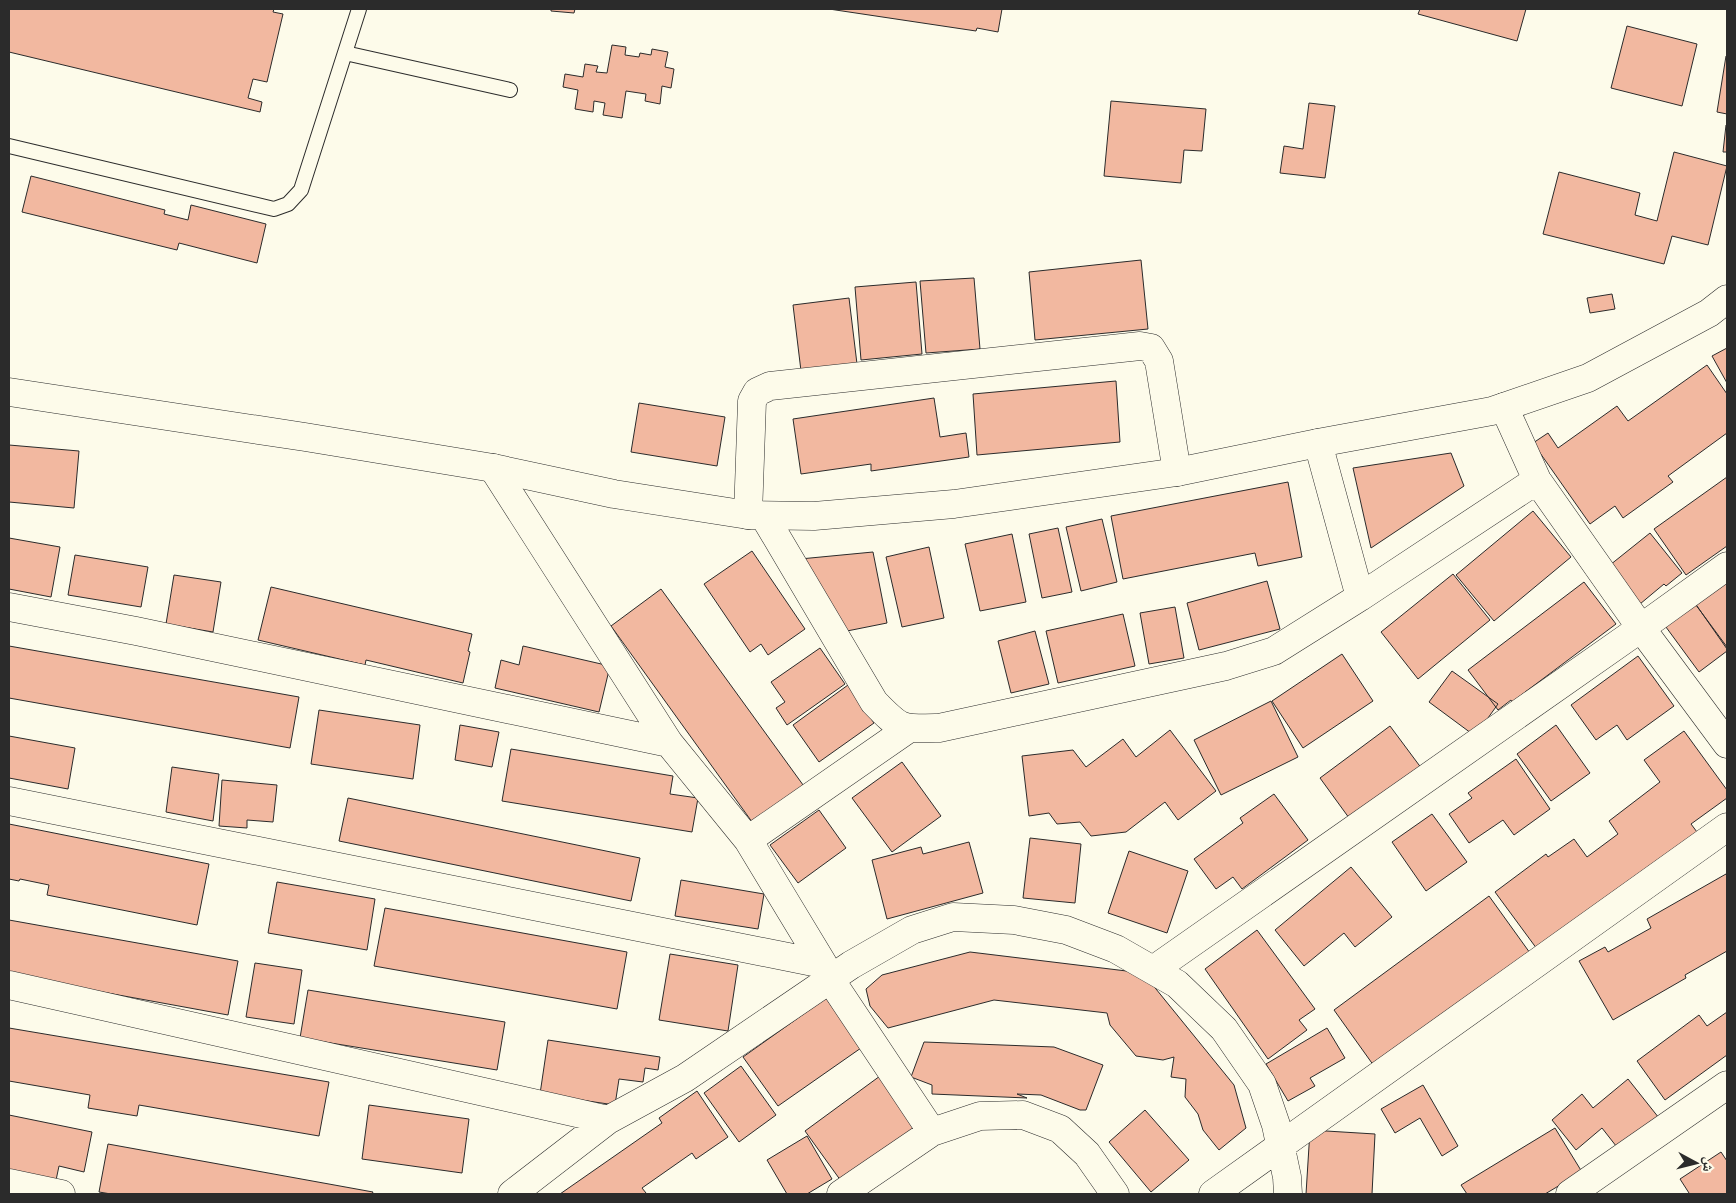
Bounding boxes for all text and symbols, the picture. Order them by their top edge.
north arrow [1671,1138,1721,1188]
text: ش [1699,1156,1719,1173]

